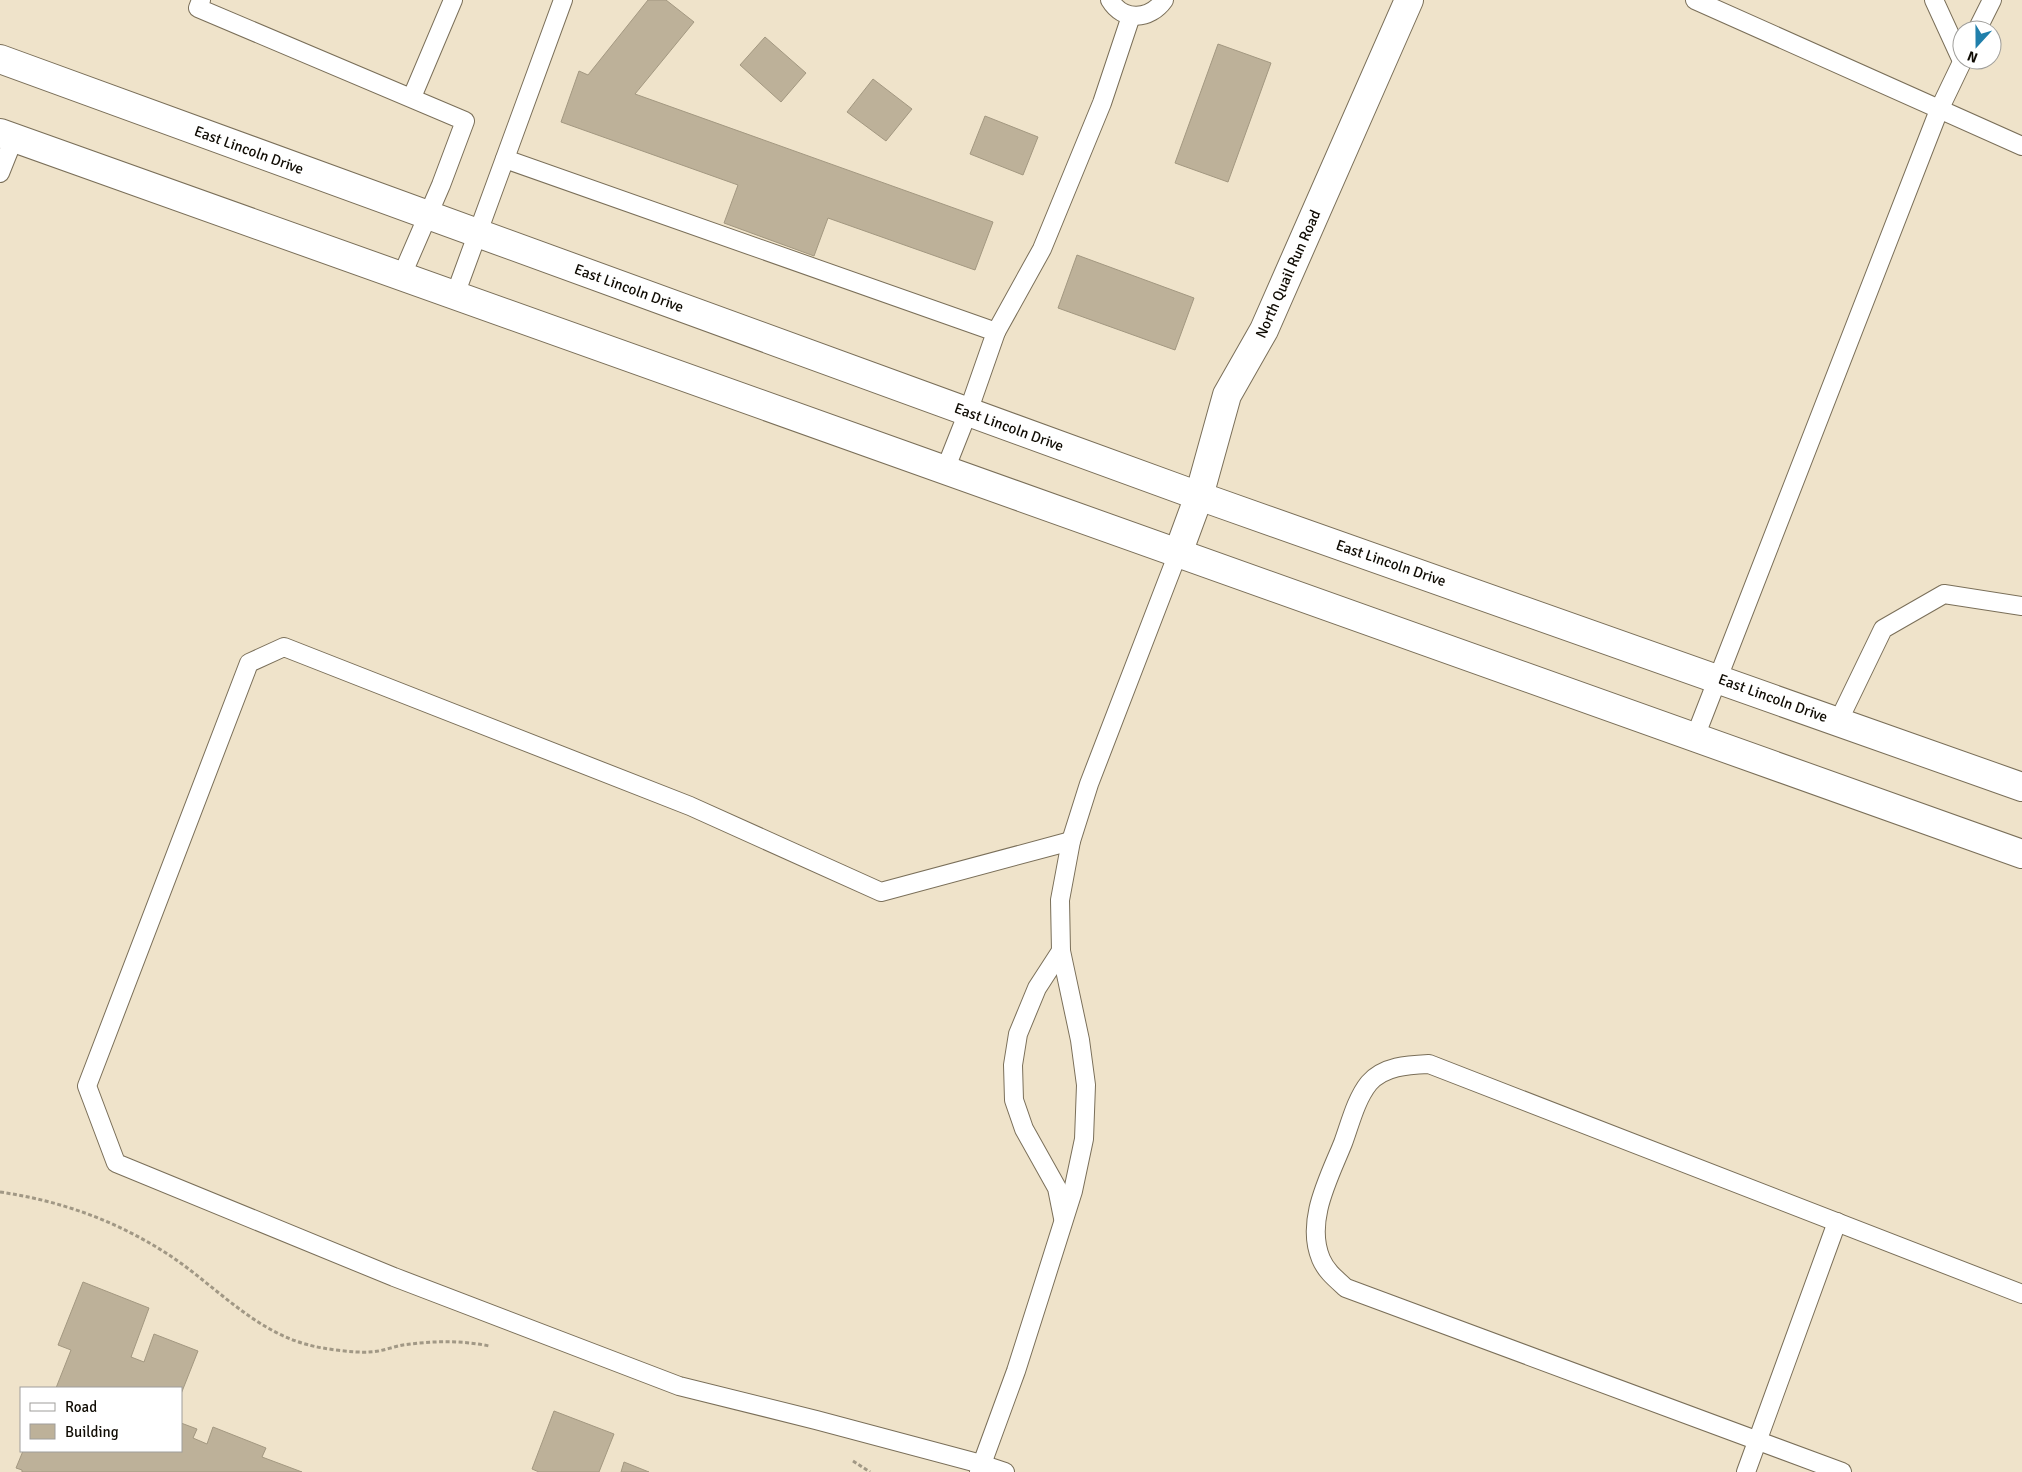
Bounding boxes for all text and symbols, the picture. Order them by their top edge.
north arrow [1952,20,2002,70]
text: N [1965,47,1980,66]
street label: East Lincoln Drive [192,122,306,178]
street label: North Quail Run Road [1252,207,1324,341]
street label: East Lincoln Drive [572,260,686,316]
street label: East Lincoln Drive [952,399,1066,455]
street label: East Lincoln Drive [1334,536,1448,590]
street label: East Lincoln Drive [1716,670,1830,726]
legend [20,1387,182,1452]
text: Road [65,1398,97,1416]
text: Building [65,1423,119,1441]

